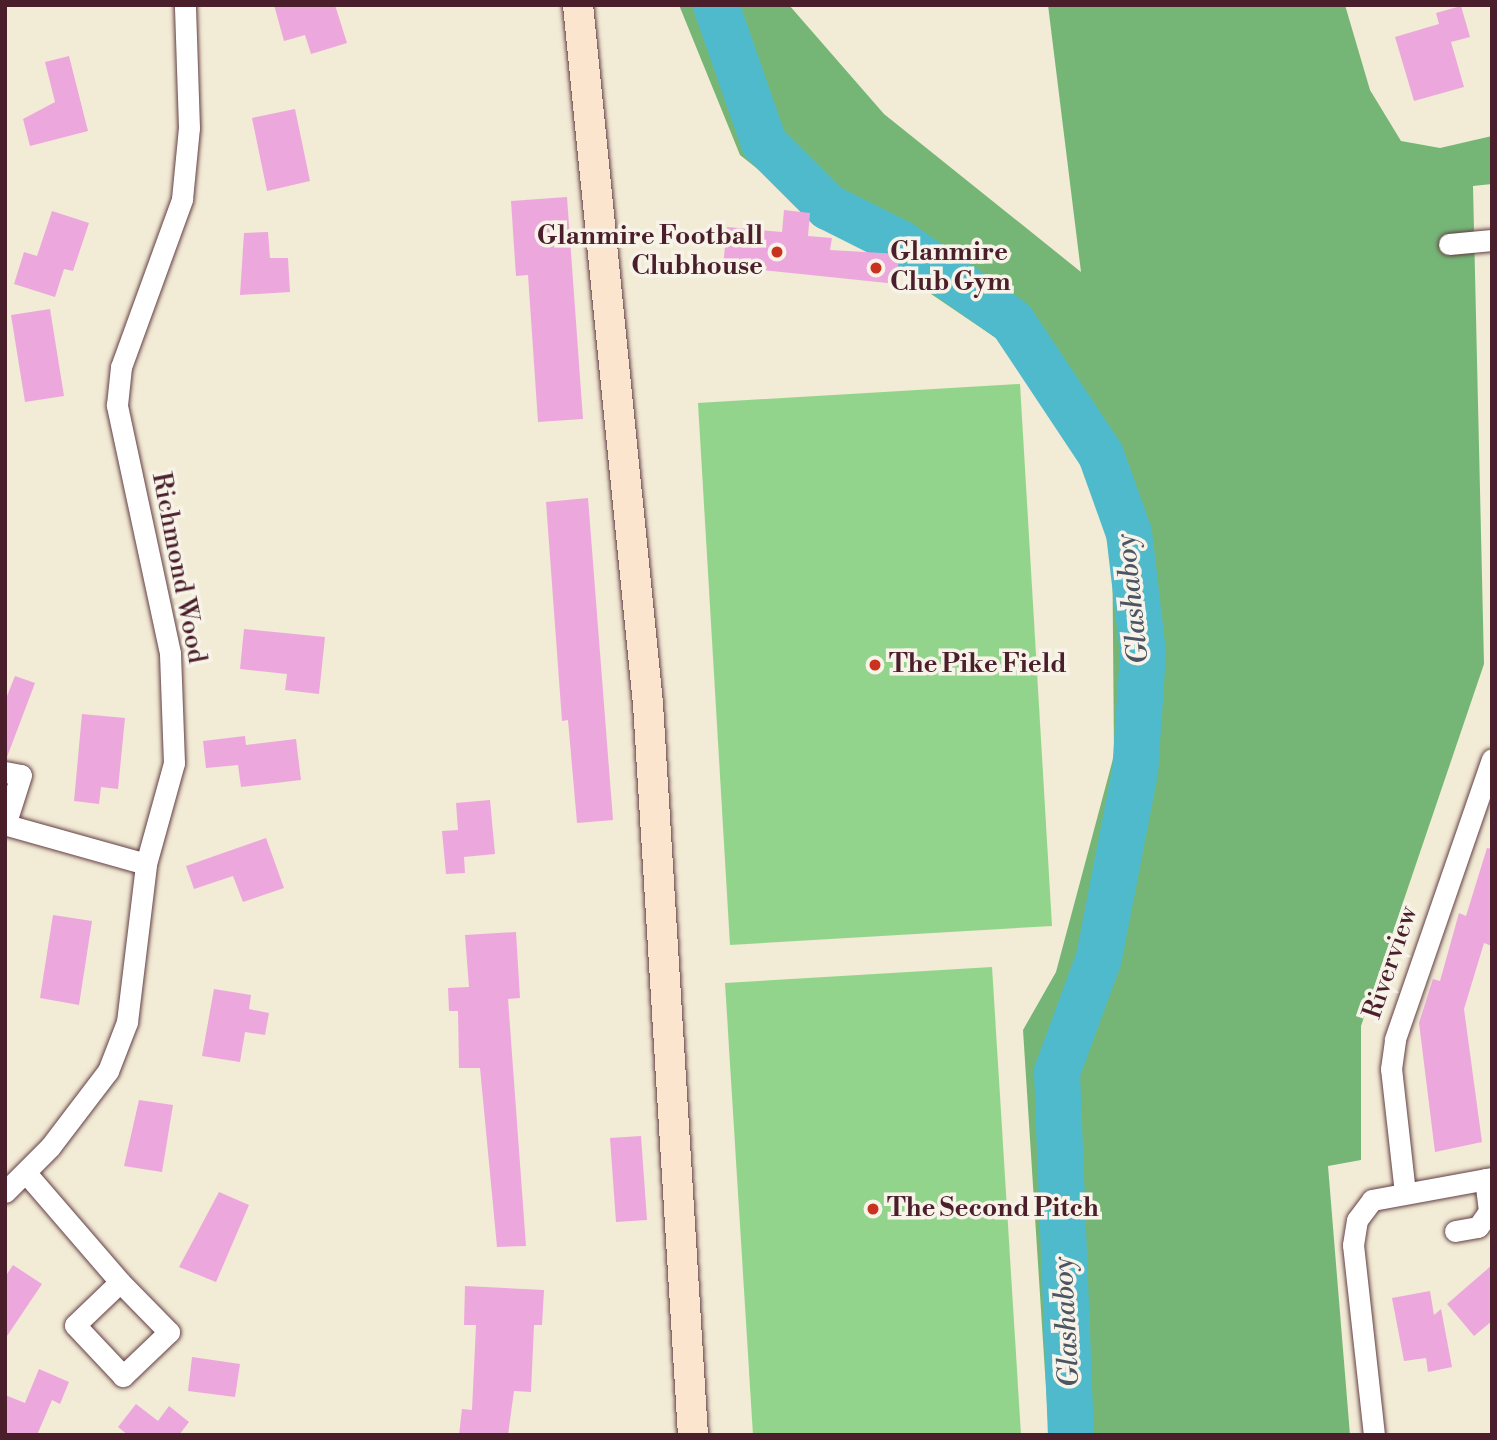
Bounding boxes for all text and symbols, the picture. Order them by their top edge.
place label: Glanmire Football Clubhouse [537,221,763,282]
place label: Glanmire Club Gym [890,237,1011,298]
marker: Glanmire Football Clubhouse [769,244,785,260]
marker: Glanmire Club Gym [868,260,884,276]
street label: Richmond Wood [144,470,212,666]
water label: Glashaboy [1109,532,1157,666]
place label: The Pike Field [889,649,1067,681]
marker: The Pike Field [867,657,883,673]
street label: Riverview [1357,903,1425,1023]
place label: The Second Pitch [887,1193,1099,1225]
marker: The Second Pitch [865,1201,881,1217]
water label: Glashaboy [1047,1256,1087,1388]

